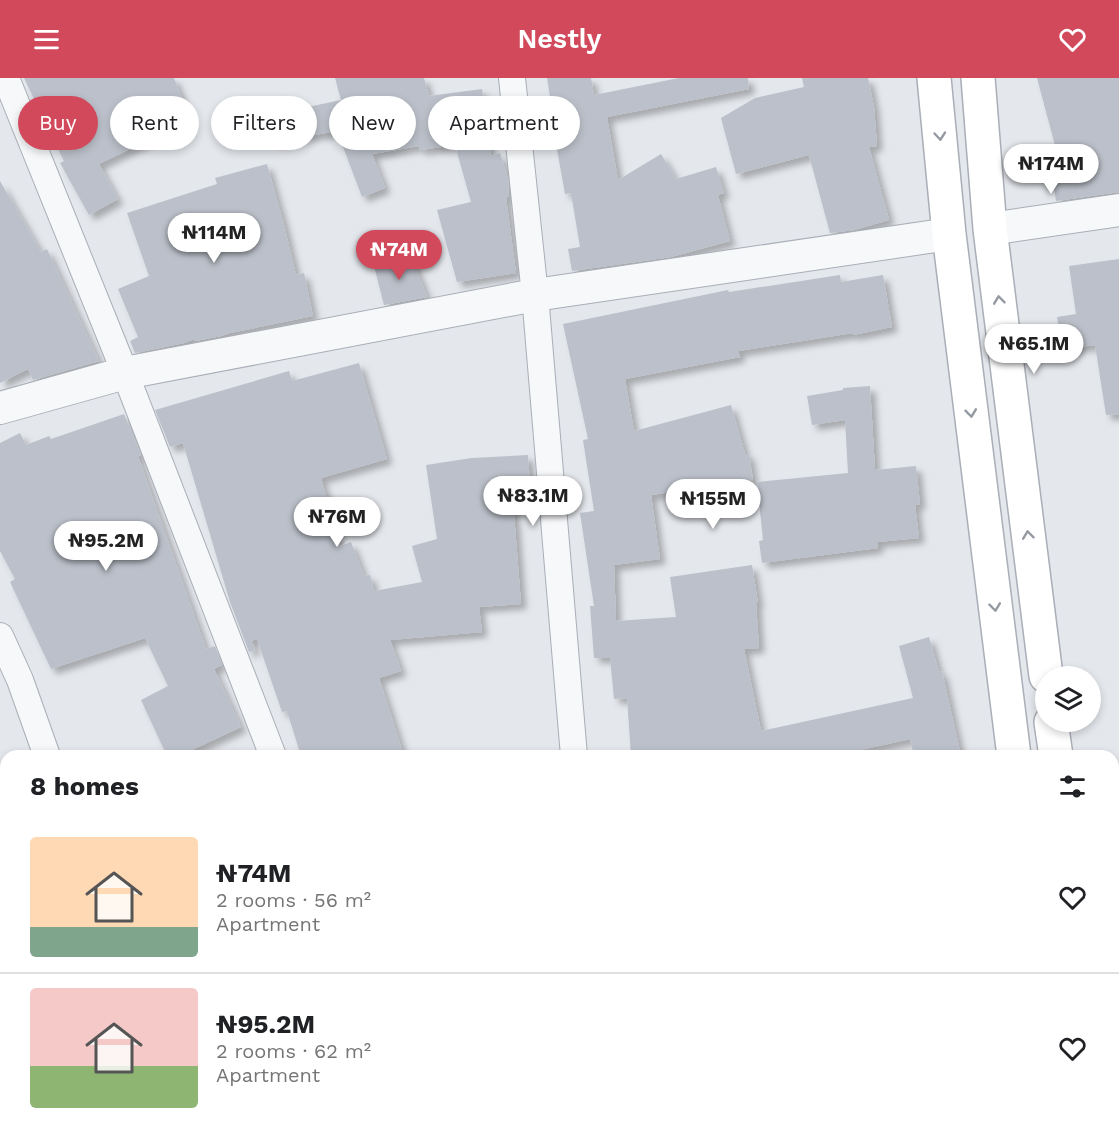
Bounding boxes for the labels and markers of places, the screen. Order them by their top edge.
pin: ₦174M [1009,144,1093,195]
pin: ₦114M [172,213,256,264]
pin: ₦74M [363,230,435,281]
pin: ₦65.1M [985,324,1083,375]
pin: ₦83.1M [484,476,582,527]
pin: ₦155M [671,479,755,530]
pin: ₦76M [301,497,373,548]
pin: ₦95.2M [57,521,155,572]

